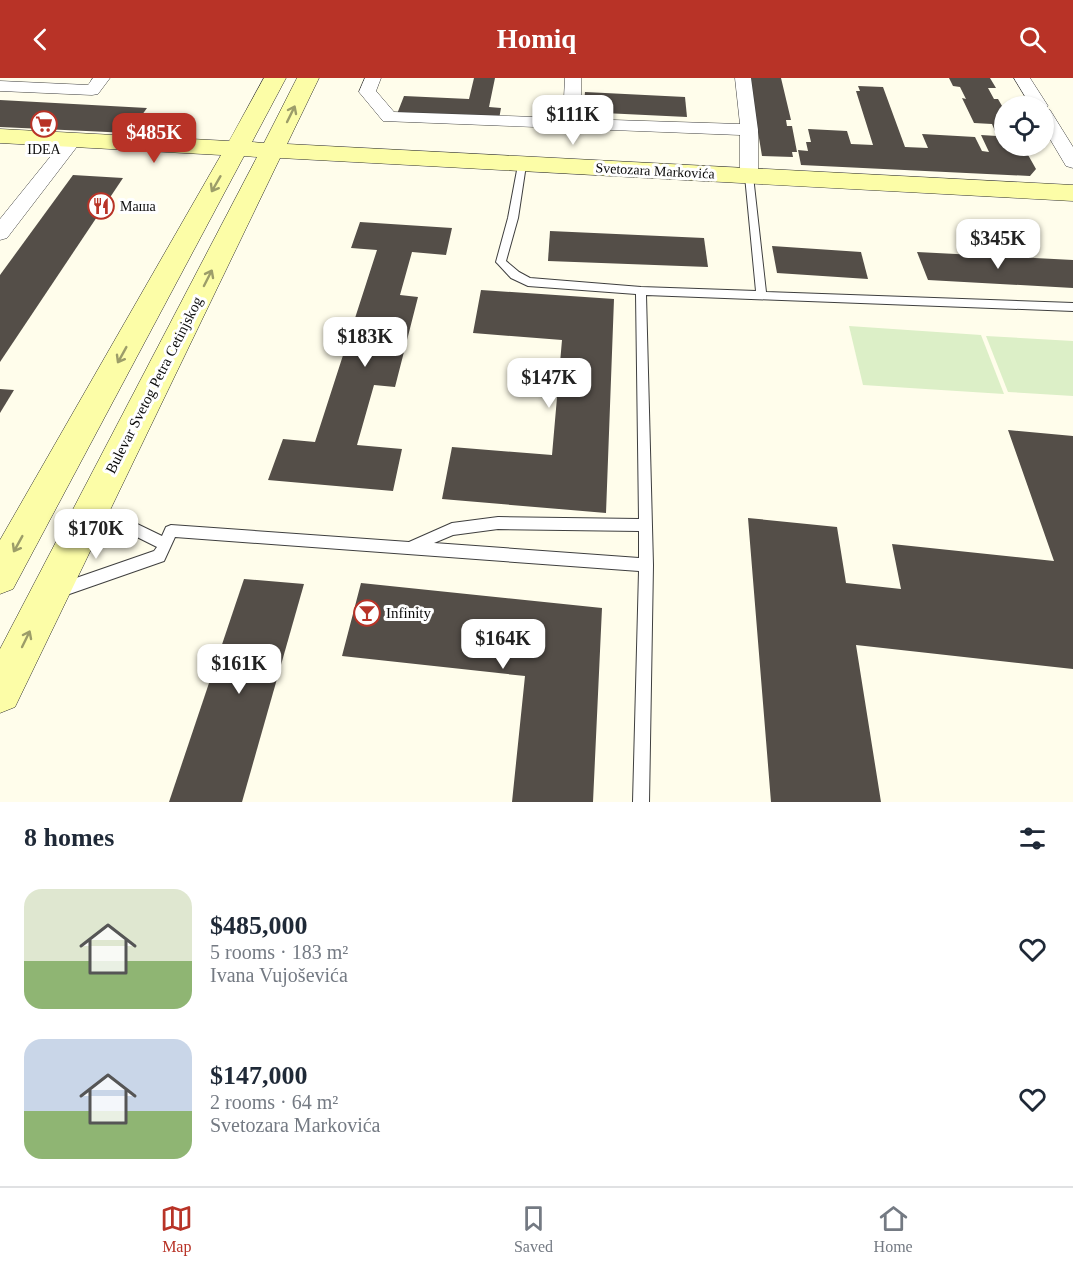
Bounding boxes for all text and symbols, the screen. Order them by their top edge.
icon: back [24,23,57,56]
icon: search [1016,23,1049,56]
text: Homiq [497,24,576,54]
pin: $111K [531,95,615,146]
map controls [994,96,1054,156]
button: locate [994,96,1054,156]
text: $111K [546,103,600,125]
one-way arrow [285,105,297,123]
supermarket icon: IDEA [29,109,59,139]
pin: $485K [112,113,196,164]
text: $485K [126,121,182,143]
place label: IDEA [27,142,62,157]
street label: Svetozara Markovića [595,160,716,182]
one-way arrow [210,175,222,192]
restaurant icon: Маша [86,191,116,221]
place label: Маша [120,199,156,214]
pin: $345K [956,219,1040,270]
text: $345K [970,227,1026,249]
one-way arrow [203,269,215,287]
street label: Bulevar Svetog Petra Cetinjskog [102,294,206,476]
pin: $183K [323,317,407,368]
text: $183K [337,325,393,347]
one-way arrow [116,346,128,363]
pin: $147K [507,358,591,409]
text: $147K [521,366,577,388]
pin: $170K [54,509,138,560]
text: $170K [68,517,124,539]
one-way arrow [11,535,23,552]
bar icon: Infinity [352,598,382,628]
place label: Infinity [386,605,431,621]
pin: $164K [461,619,545,670]
text: $164K [475,627,531,649]
one-way arrow [21,631,32,649]
pin: $161K [197,644,281,695]
text: $161K [211,652,267,674]
icon: filters [1016,822,1049,855]
text: 8 homes [24,823,114,852]
text: $485,000 [210,911,308,940]
icon: home [72,913,144,985]
icon: heart [1016,933,1049,966]
text: 5 rooms · 183 m² [210,941,348,963]
text: Ivana Vujoševića [210,964,348,986]
text: $147,000 [210,1061,308,1090]
icon: home [72,1063,144,1135]
icon: heart [1016,1083,1049,1116]
text: 2 rooms · 64 m² [210,1091,338,1113]
text: Svetozara Markovića [210,1114,380,1136]
tab: Map [160,1202,193,1256]
tab: Saved [514,1202,553,1256]
tab: Home [874,1202,913,1256]

